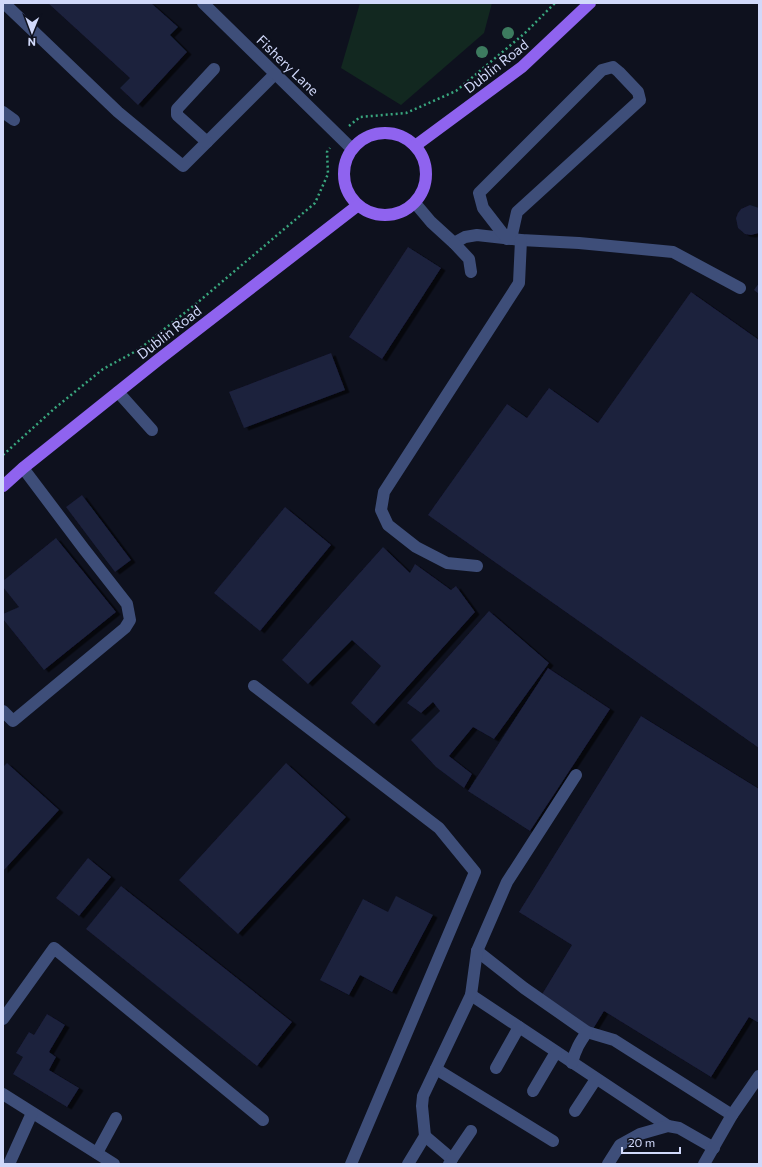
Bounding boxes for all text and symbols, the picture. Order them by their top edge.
north arrow [12,12,52,52]
street label: Fishery Lane [253,31,323,99]
text: N [28,36,36,49]
street label: Dublin Road [460,36,532,96]
street label: Dublin Road [133,302,205,362]
scale bar [622,1129,680,1155]
text: 20 m [628,1135,655,1149]

